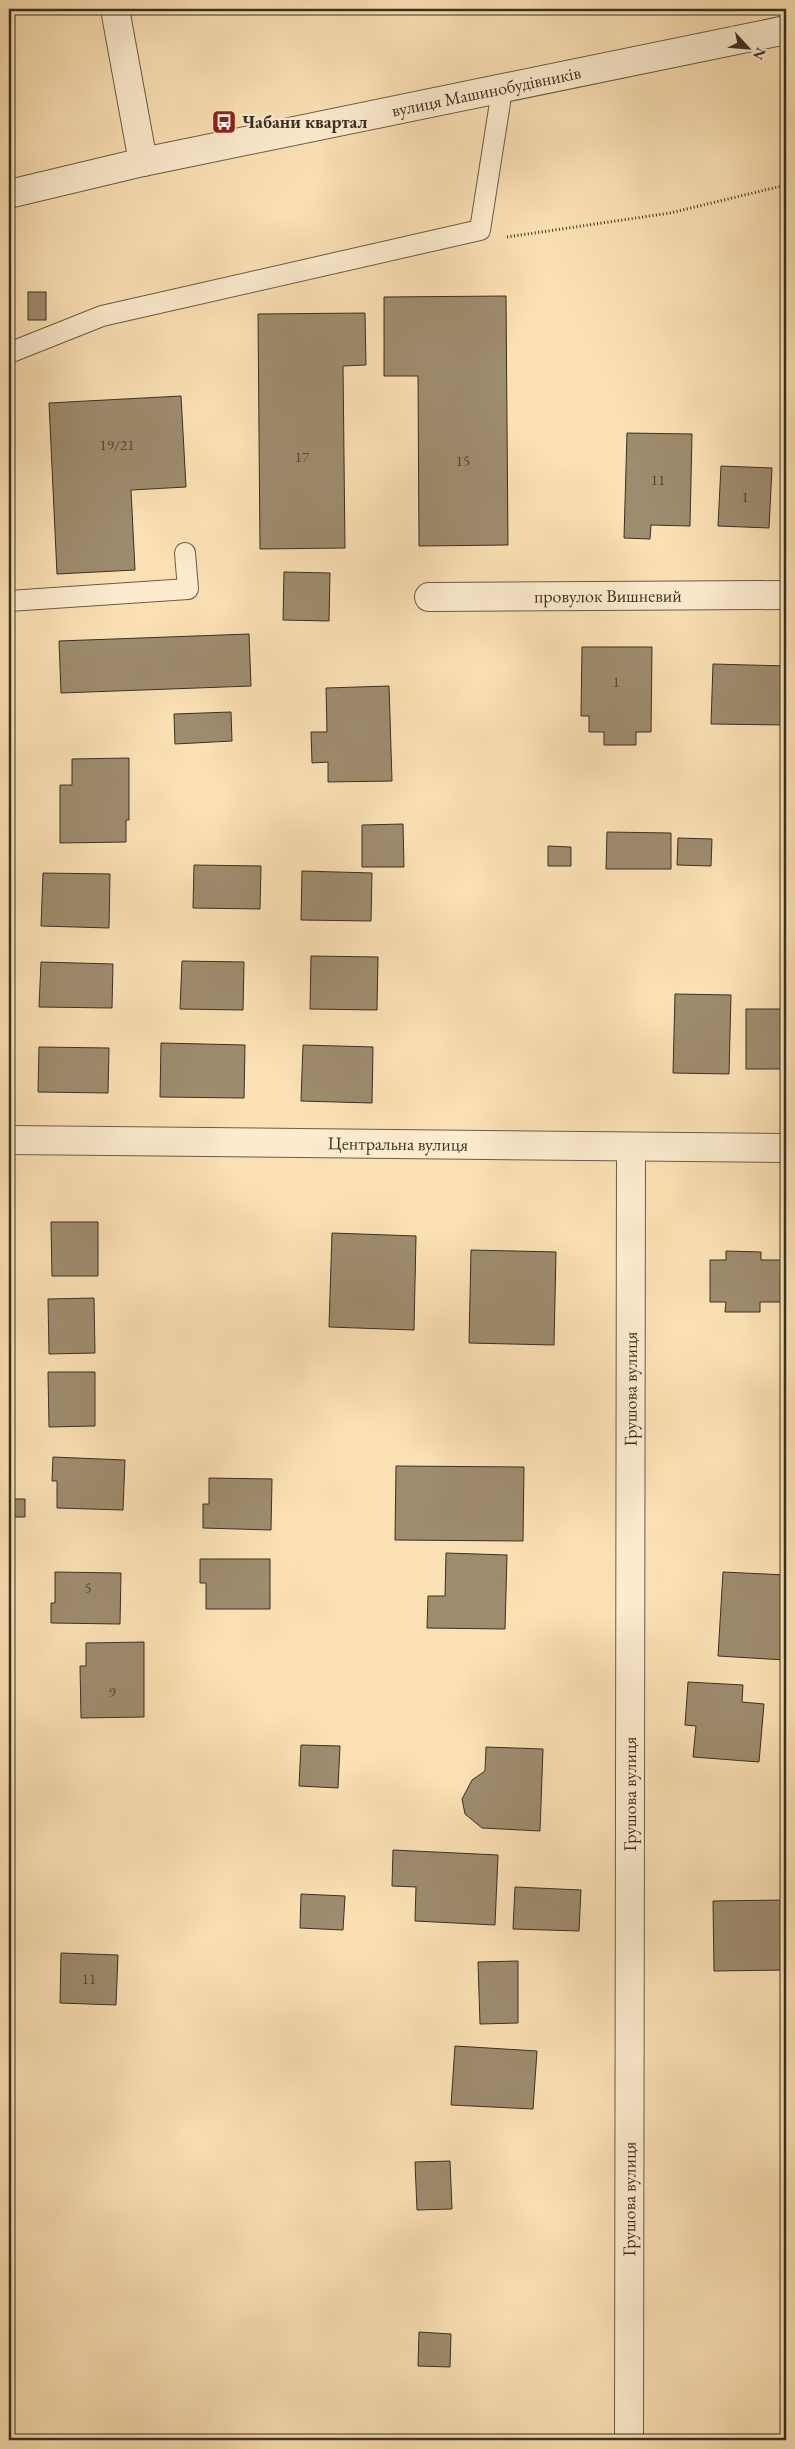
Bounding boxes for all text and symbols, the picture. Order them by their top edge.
north arrow [722,22,772,72]
text: N [749,45,770,63]
street label: вулиця Машинобудівників [389,60,583,122]
bus stop icon: Чабани квартал [211,109,237,135]
place label: Чабани квартал [242,110,367,133]
house number: 19/21 [100,435,134,454]
house number: 17 [295,447,310,466]
house number: 15 [456,451,470,470]
house number: 11 [651,470,665,489]
house number: 1 [741,487,749,506]
street label: провулок Вишневий [534,584,682,607]
house number: 1 [612,672,620,691]
street label: Центральна вулиця [328,1131,468,1156]
street label: Грушова вулиця [619,1332,642,1446]
house number: 5 [84,1578,92,1597]
house number: 9 [108,1682,116,1701]
street label: Грушова вулиця [618,1737,641,1851]
house number: 11 [82,1969,96,1988]
street label: Грушова вулиця [617,2142,640,2256]

